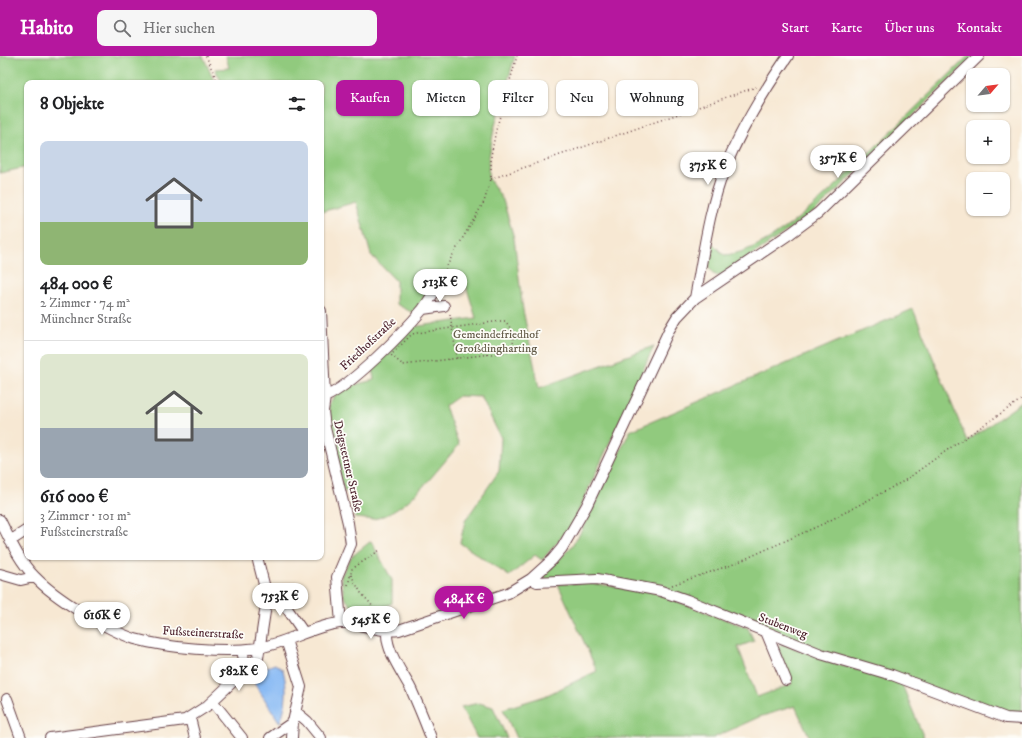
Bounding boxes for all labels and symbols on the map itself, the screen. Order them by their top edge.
north arrow [966,68,1010,112]
pin: 357K € [805,145,871,179]
pin: 375K € [675,152,741,186]
pin: 513K € [407,269,473,303]
street label: Friedhofstraße [337,314,399,374]
park label: Gemeindefriedhof Großdingharting [453,327,541,356]
street label: Deigstettner Straße [330,419,366,513]
pin: 753K € [247,583,313,617]
pin: 484K € [431,586,497,620]
pin: 616K € [69,602,135,636]
pin: 545K € [338,606,404,640]
street label: Stubenweg [756,610,810,642]
street label: Fußsteinerstraße [162,623,244,643]
pin: 582K € [206,658,272,692]

